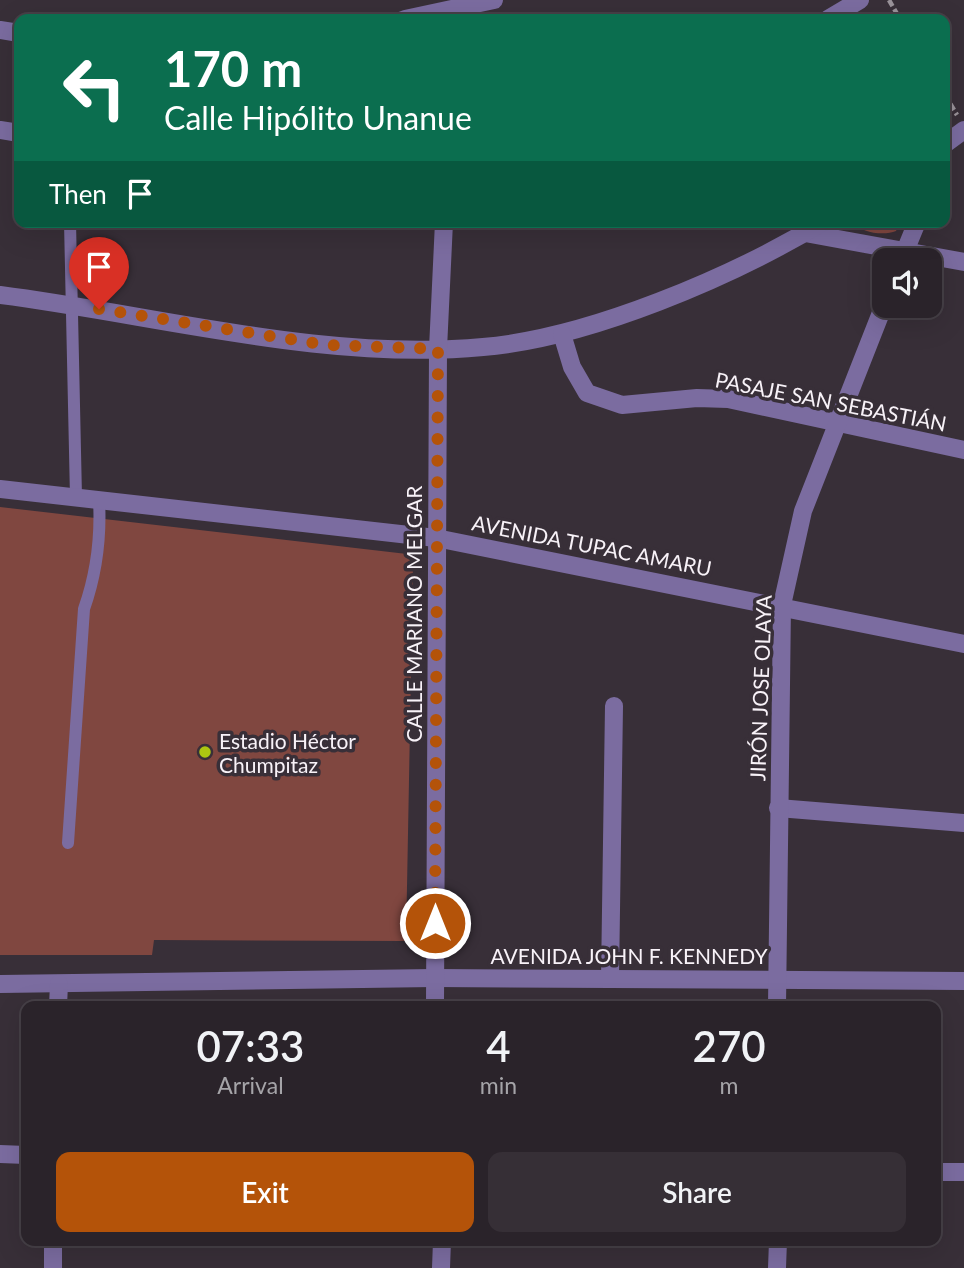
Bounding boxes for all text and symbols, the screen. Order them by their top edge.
text: 170 m [164,39,302,97]
icon: left [49,42,140,133]
text: Calle Hipólito Unanue [164,98,472,137]
icon: arrive [121,175,159,213]
text: Then [49,178,107,210]
pin [69,237,129,309]
icon: arrive [80,248,118,286]
map controls [872,248,942,318]
button: sound [872,248,942,318]
street label: PASAJE SAN SEBASTIÁN [713,366,949,436]
street label: CALLE MARIANO MELGAR [401,485,426,742]
street label: AVENIDA TUPAC AMARU [470,509,714,581]
street label: JIRÓN JOSE OLAYA [744,594,776,781]
place label: Estadio Héctor Chumpitaz [219,728,356,777]
marker: Estadio Héctor Chumpitaz [197,744,213,760]
position arrow [398,886,472,960]
street label: AVENIDA JOHN F. KENNEDY [490,943,768,968]
text: 07:33 [196,1021,304,1071]
text: 4 [486,1021,511,1071]
text: 270 [693,1021,766,1071]
text: Arrival [217,1071,284,1099]
text: min [480,1071,517,1099]
text: m [720,1071,739,1099]
button: Exit [56,1152,474,1232]
button: Share [488,1152,906,1232]

